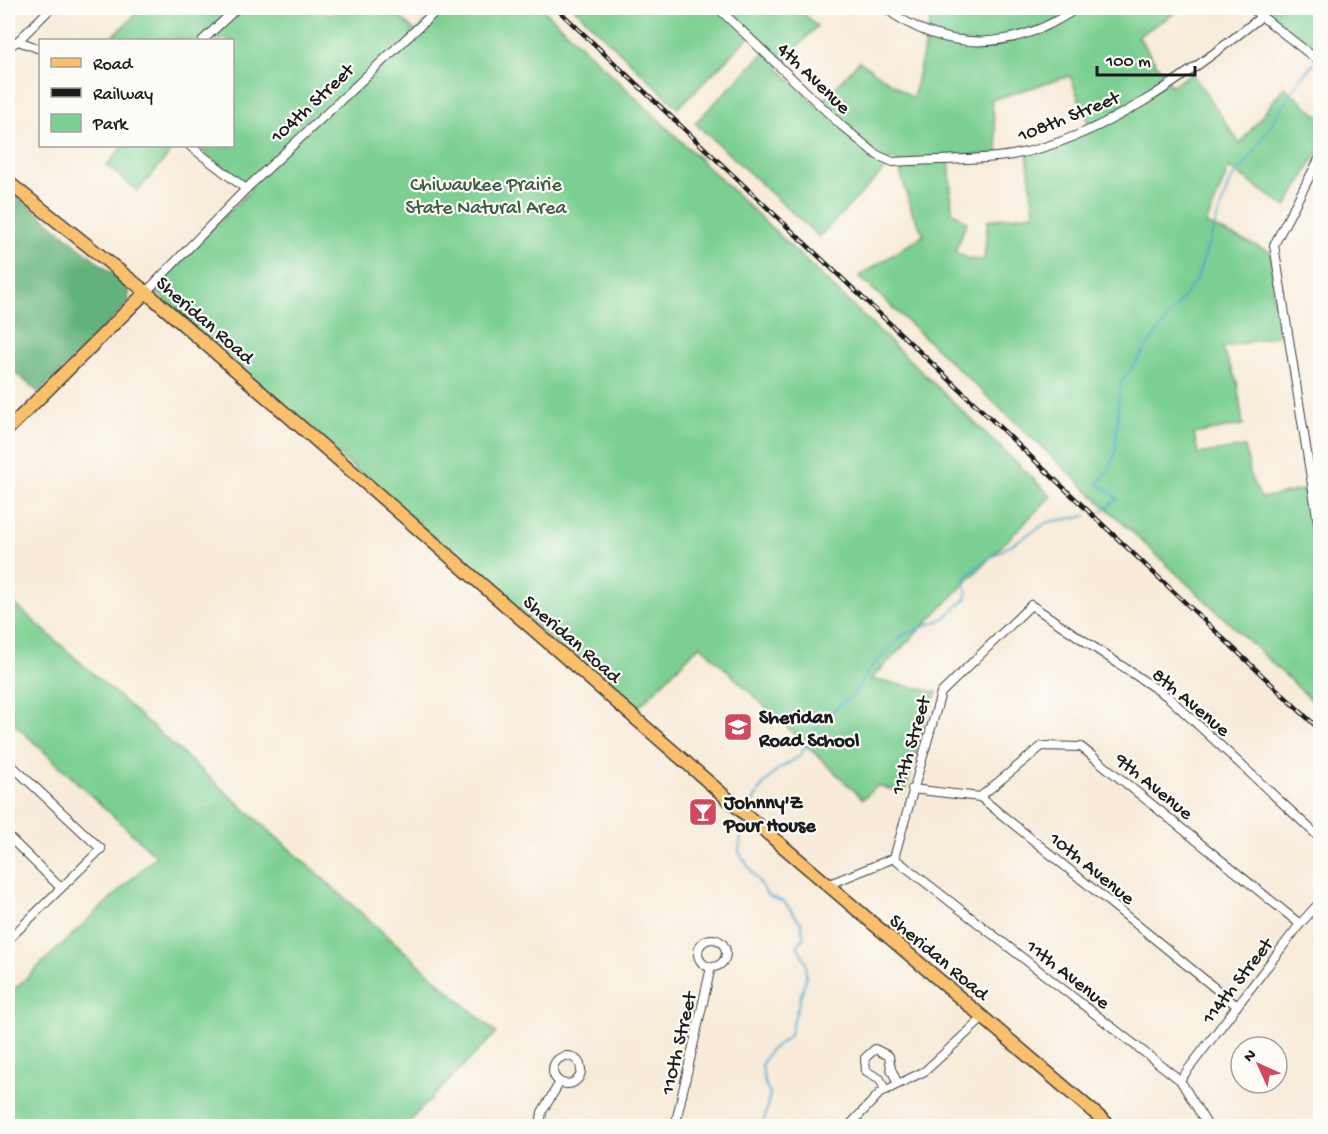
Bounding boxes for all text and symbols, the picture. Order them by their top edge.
legend [39,39,234,147]
street label: 4th Avenue [771,39,855,121]
scale bar [1097,39,1194,77]
text: 100 m [1105,52,1151,73]
text: Road [93,55,134,76]
street label: 104th Street [266,59,361,150]
text: Railway [93,85,153,106]
street label: 108th Street [1014,87,1125,149]
text: Park [92,115,129,136]
park label: Chiwaukee Prairie State Natural Area [405,175,567,221]
street label: Sheridan Road [150,273,259,372]
street label: Sheridan Road [517,592,626,691]
street label: 8th Avenue [1146,664,1234,743]
street label: 111th Street [887,692,938,799]
place label: Sheridan Road School [758,708,860,754]
school or university icon: Sheridan Road School [722,711,754,743]
street label: 9th Avenue [1108,749,1197,827]
place label: Johnny'Z Pour House [723,793,816,839]
bar icon: Johnny'Z Pour House [687,796,719,828]
street label: 10th Avenue [1043,828,1139,912]
street label: Sheridan Road [883,911,994,1008]
street label: 114th Street [1197,933,1281,1030]
street label: 11th Avenue [1020,935,1114,1016]
street label: 110th Street [657,989,704,1098]
north arrow [1229,1035,1289,1095]
text: N [1240,1046,1262,1067]

